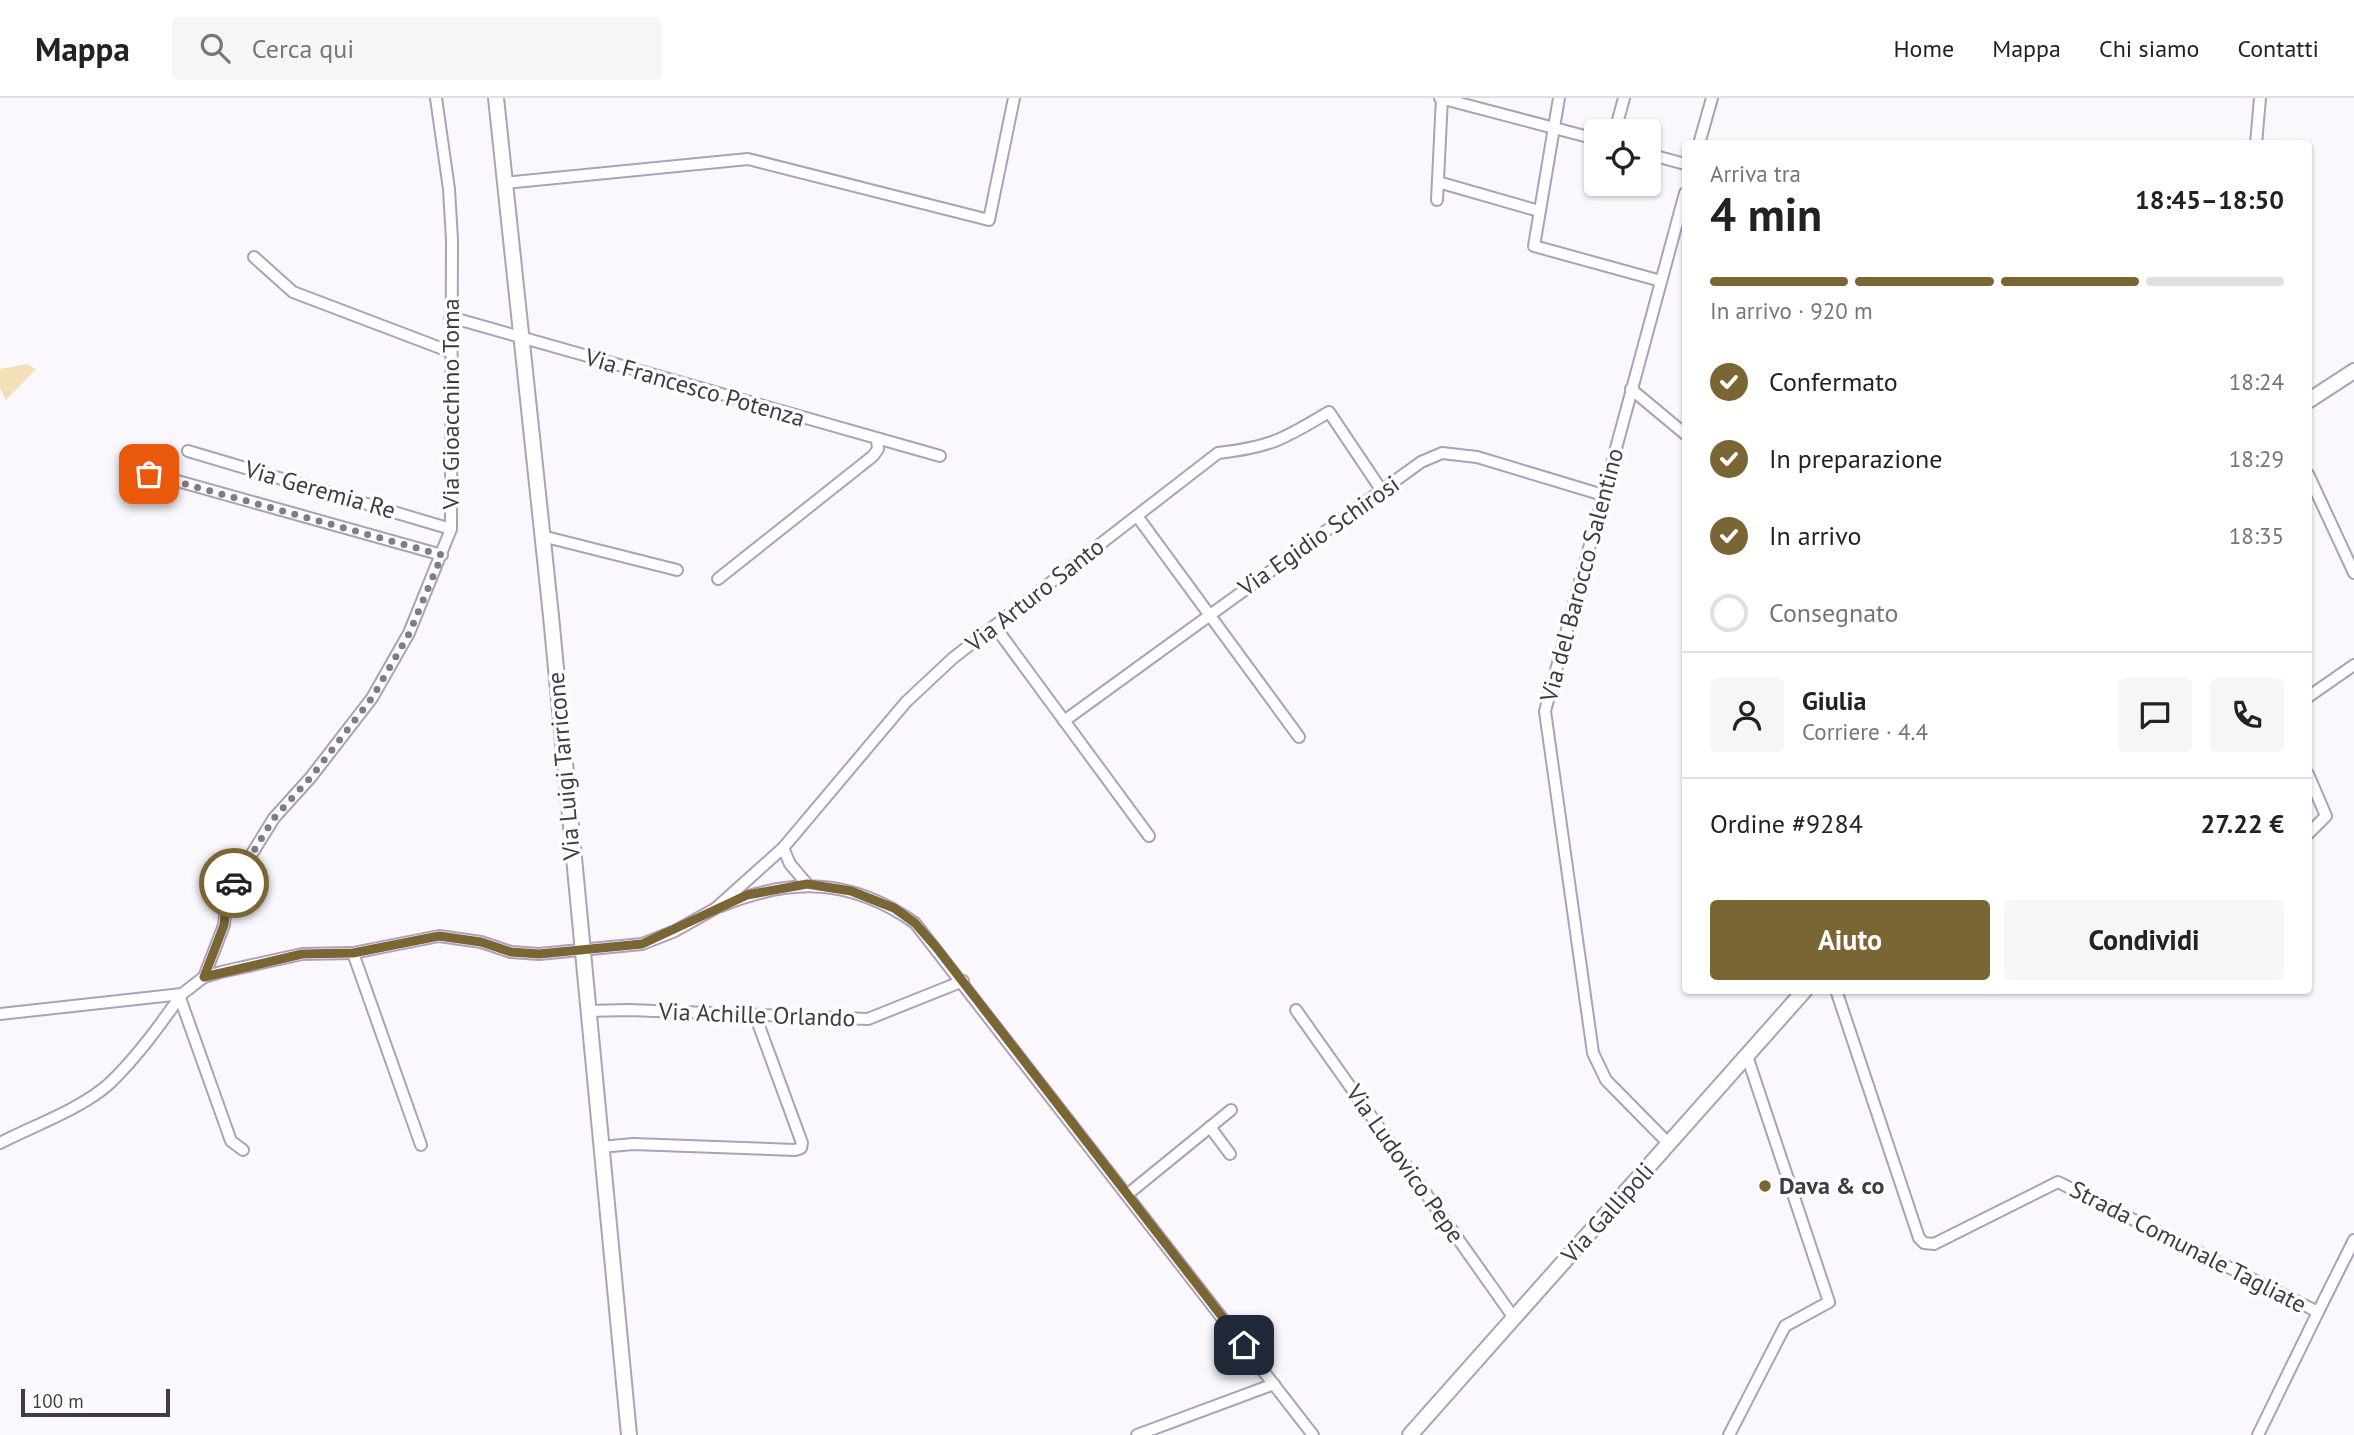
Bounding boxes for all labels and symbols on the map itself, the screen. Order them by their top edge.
street label: Via Gioacchino Toma [435,298,466,511]
street label: Via Francesco Potenza [581,341,809,434]
pin [119,444,179,504]
street label: Via del Barocco Salentino [1532,445,1630,706]
street label: Via Geremia Re [240,453,399,526]
street label: Via Egidio Schirosi [1231,468,1405,603]
street label: Via Arturo Santo [958,531,1110,659]
street label: Via Luigi Tarricone [540,671,587,862]
courier [199,848,269,918]
street label: Via Achille Orlando [657,996,856,1033]
street label: Via Ludovico Pepe [1339,1078,1472,1249]
street label: Via Gallipoli [1554,1156,1661,1270]
place label: Dava & co [1779,1170,1884,1201]
street label: Strada Comunale Tagliate [2065,1173,2312,1320]
marker: Dava & co [1757,1178,1773,1194]
pin [1214,1315,1274,1375]
scale bar [21,1386,170,1418]

